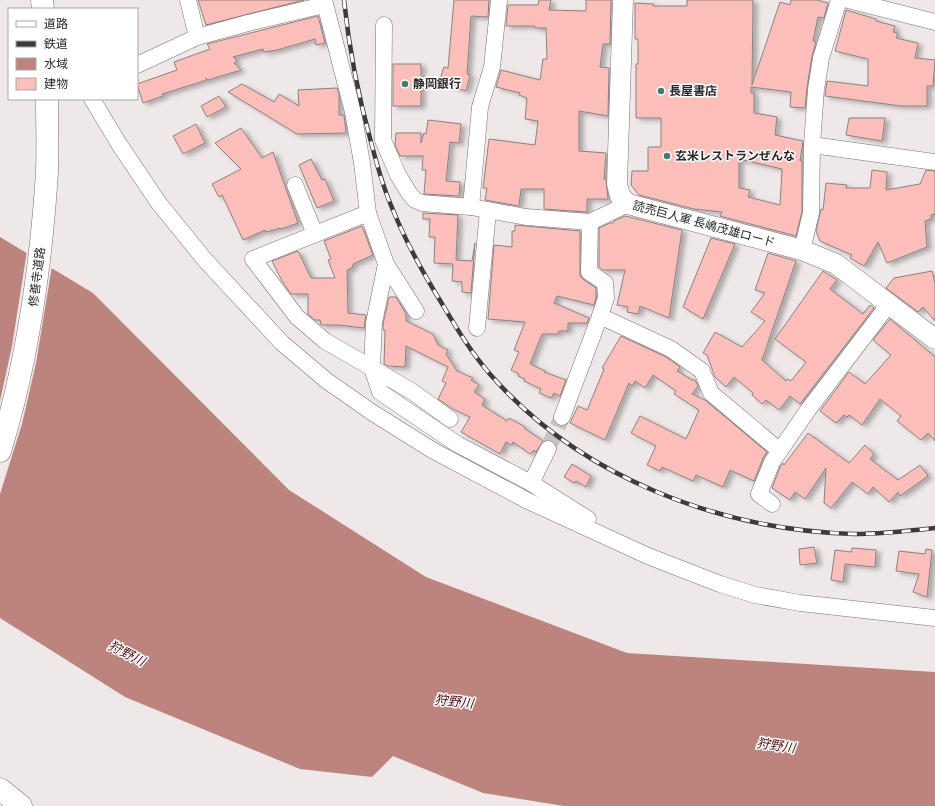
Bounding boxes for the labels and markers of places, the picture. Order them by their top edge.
place label: 静岡銀行 [413,74,461,91]
marker: 静岡銀行 [400,79,410,89]
place label: 長屋書店 [669,81,717,98]
marker: 長屋書店 [656,86,666,96]
place label: 玄米レストランぜんな [675,146,795,163]
marker: 玄米レストランぜんな [662,151,672,161]

